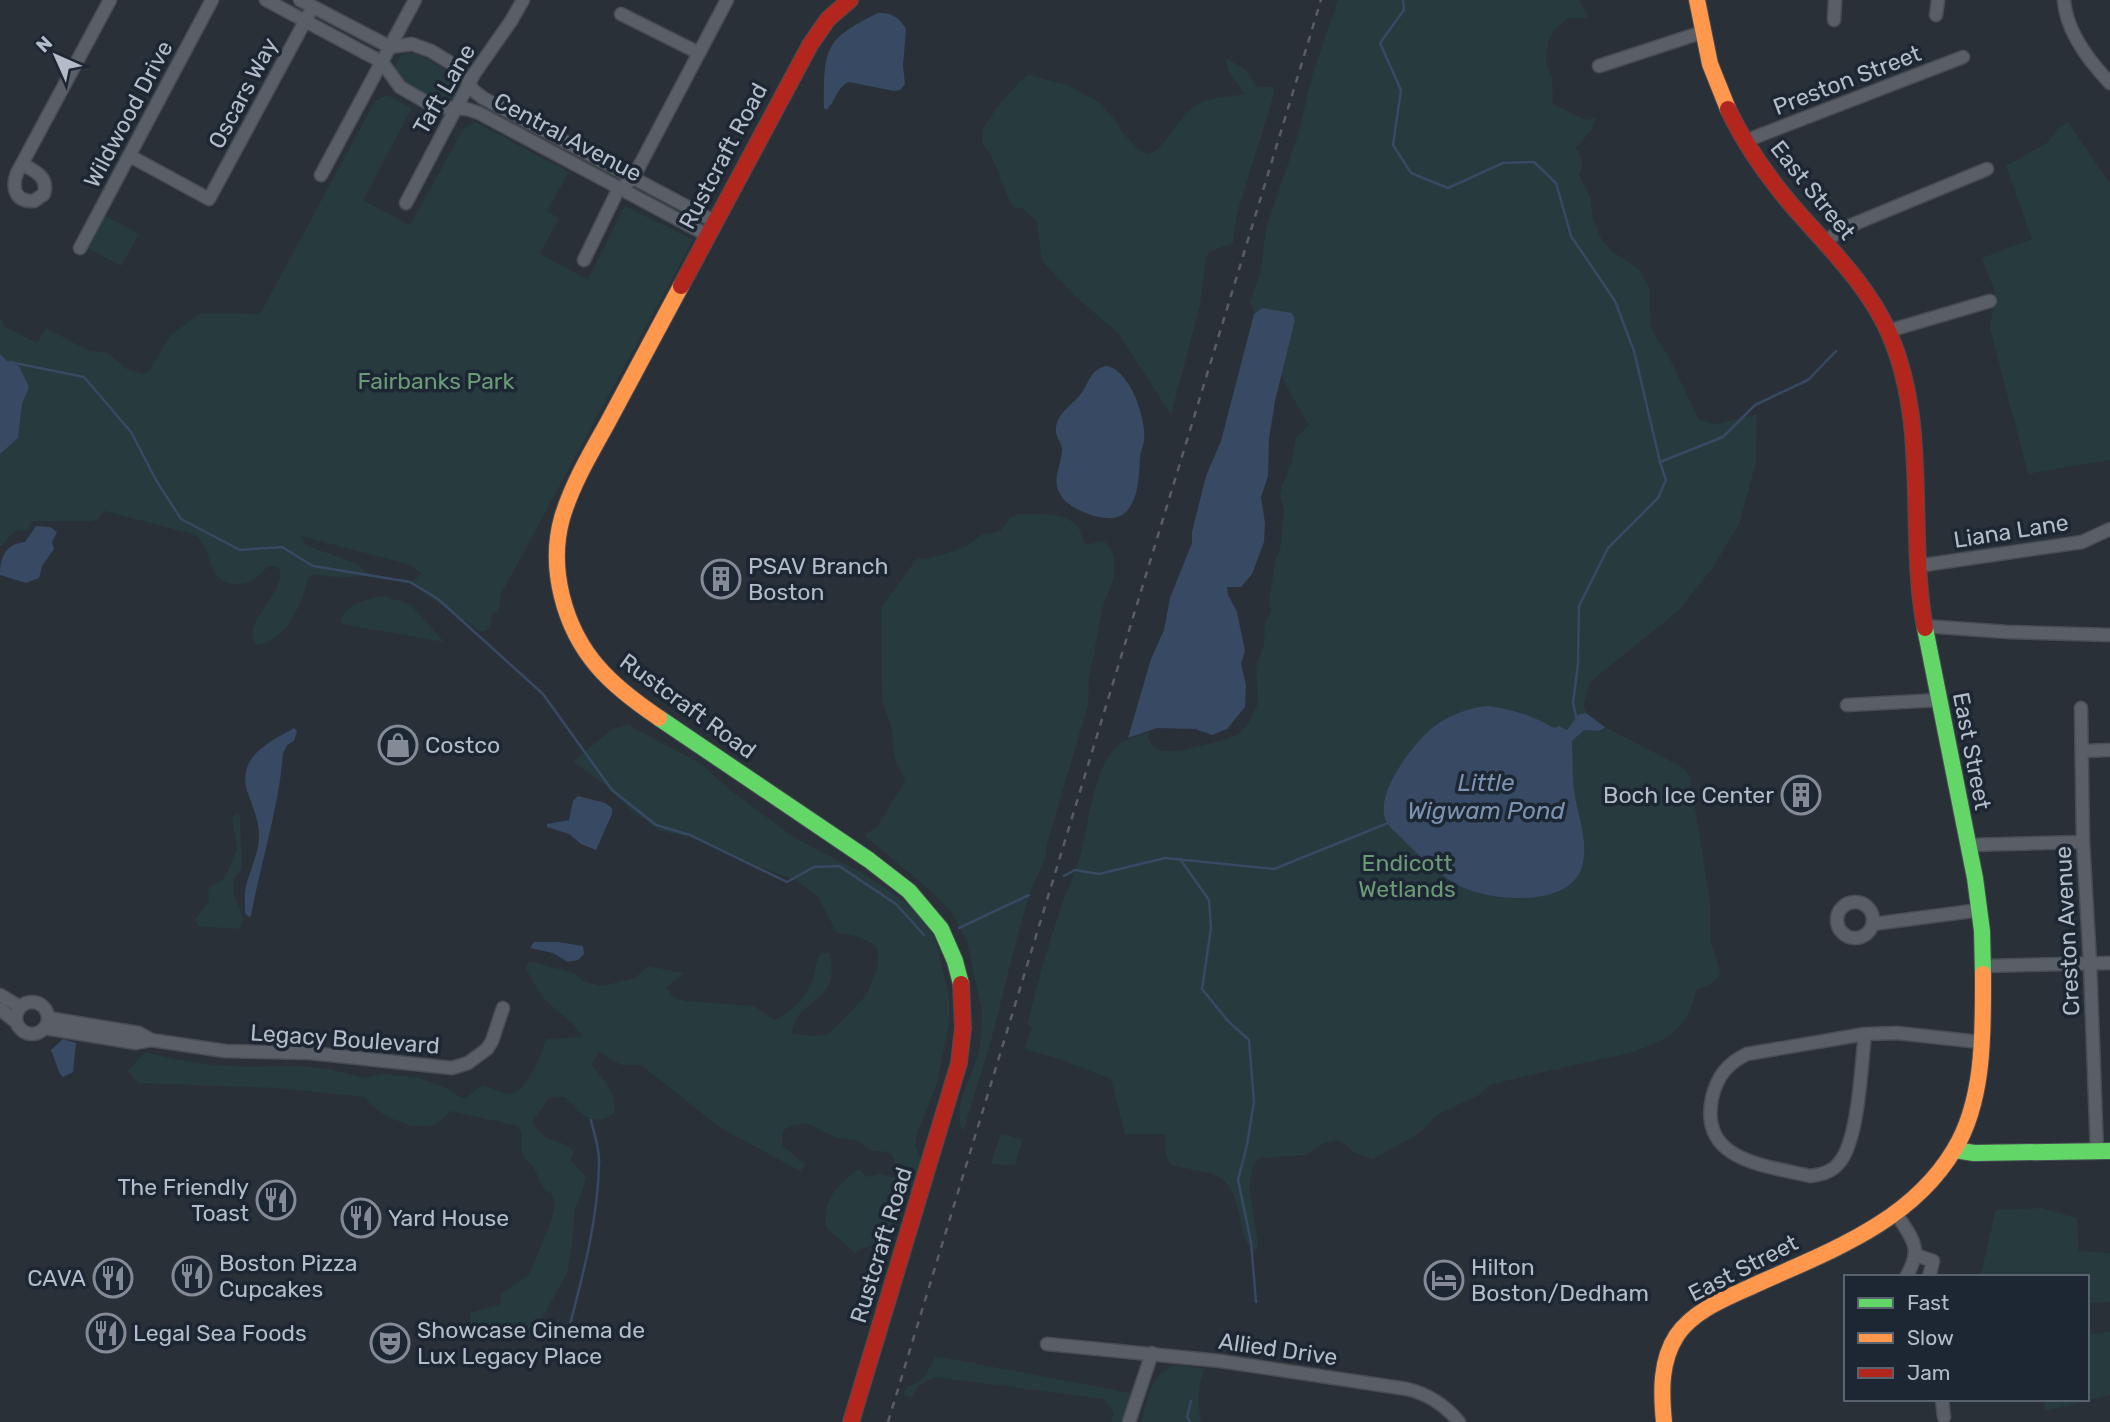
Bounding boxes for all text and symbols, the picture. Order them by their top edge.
north arrow [21,21,91,91]
text: N [31,31,57,57]
street label: Oscars Way [202,33,284,153]
street label: Wildwood Drive [78,36,178,192]
street label: Taft Lane [407,39,481,139]
street label: Preston Street [1769,39,1925,121]
street label: Rustcraft Road [673,78,773,234]
street label: Central Avenue [489,86,647,188]
street label: East Street [1765,135,1861,245]
park label: Fairbanks Park [358,367,515,395]
street label: Liana Lane [1952,508,2070,554]
place label: PSAV Branch Boston [748,552,888,606]
building icon: PSAV Branch Boston [700,558,742,600]
street label: Rustcraft Road [614,647,762,765]
street label: East Street [1947,690,1997,812]
shop icon: Costco [377,724,419,766]
place label: Costco [425,731,500,759]
water label: Little Wigwam Pond [1407,769,1566,825]
building icon: Boch Ice Center [1780,774,1822,816]
place label: Boch Ice Center [1603,781,1774,809]
street label: Creston Avenue [2049,845,2085,1017]
park label: Endicott Wetlands [1358,849,1456,903]
street label: Legacy Boulevard [249,1018,441,1060]
street label: Rustcraft Road [844,1164,918,1326]
place label: The Friendly Toast [117,1173,249,1227]
restaurant icon: The Friendly Toast [255,1179,297,1221]
restaurant icon: Yard House [340,1197,382,1239]
place label: Yard House [388,1204,509,1232]
street label: East Street [1683,1228,1803,1308]
place label: Boston Pizza Cupcakes [219,1249,358,1303]
place label: Hilton Boston/Dedham [1471,1253,1649,1307]
restaurant icon: Boston Pizza Cupcakes [171,1255,213,1297]
restaurant icon: CAVA [92,1257,134,1299]
hotel icon: Hilton Boston/Dedham [1423,1259,1465,1301]
place label: CAVA [27,1264,86,1292]
legend [1844,1275,2089,1401]
text: Fast [1907,1290,1949,1315]
restaurant icon: Legal Sea Foods [85,1312,127,1354]
place label: Showcase Cinema de Lux Legacy Place [417,1316,645,1370]
place label: Legal Sea Foods [133,1319,307,1347]
theatre icon: Showcase Cinema de Lux Legacy Place [369,1322,411,1364]
text: Slow [1907,1325,1954,1350]
street label: Allied Drive [1217,1327,1339,1371]
text: Jam [1907,1360,1951,1385]

